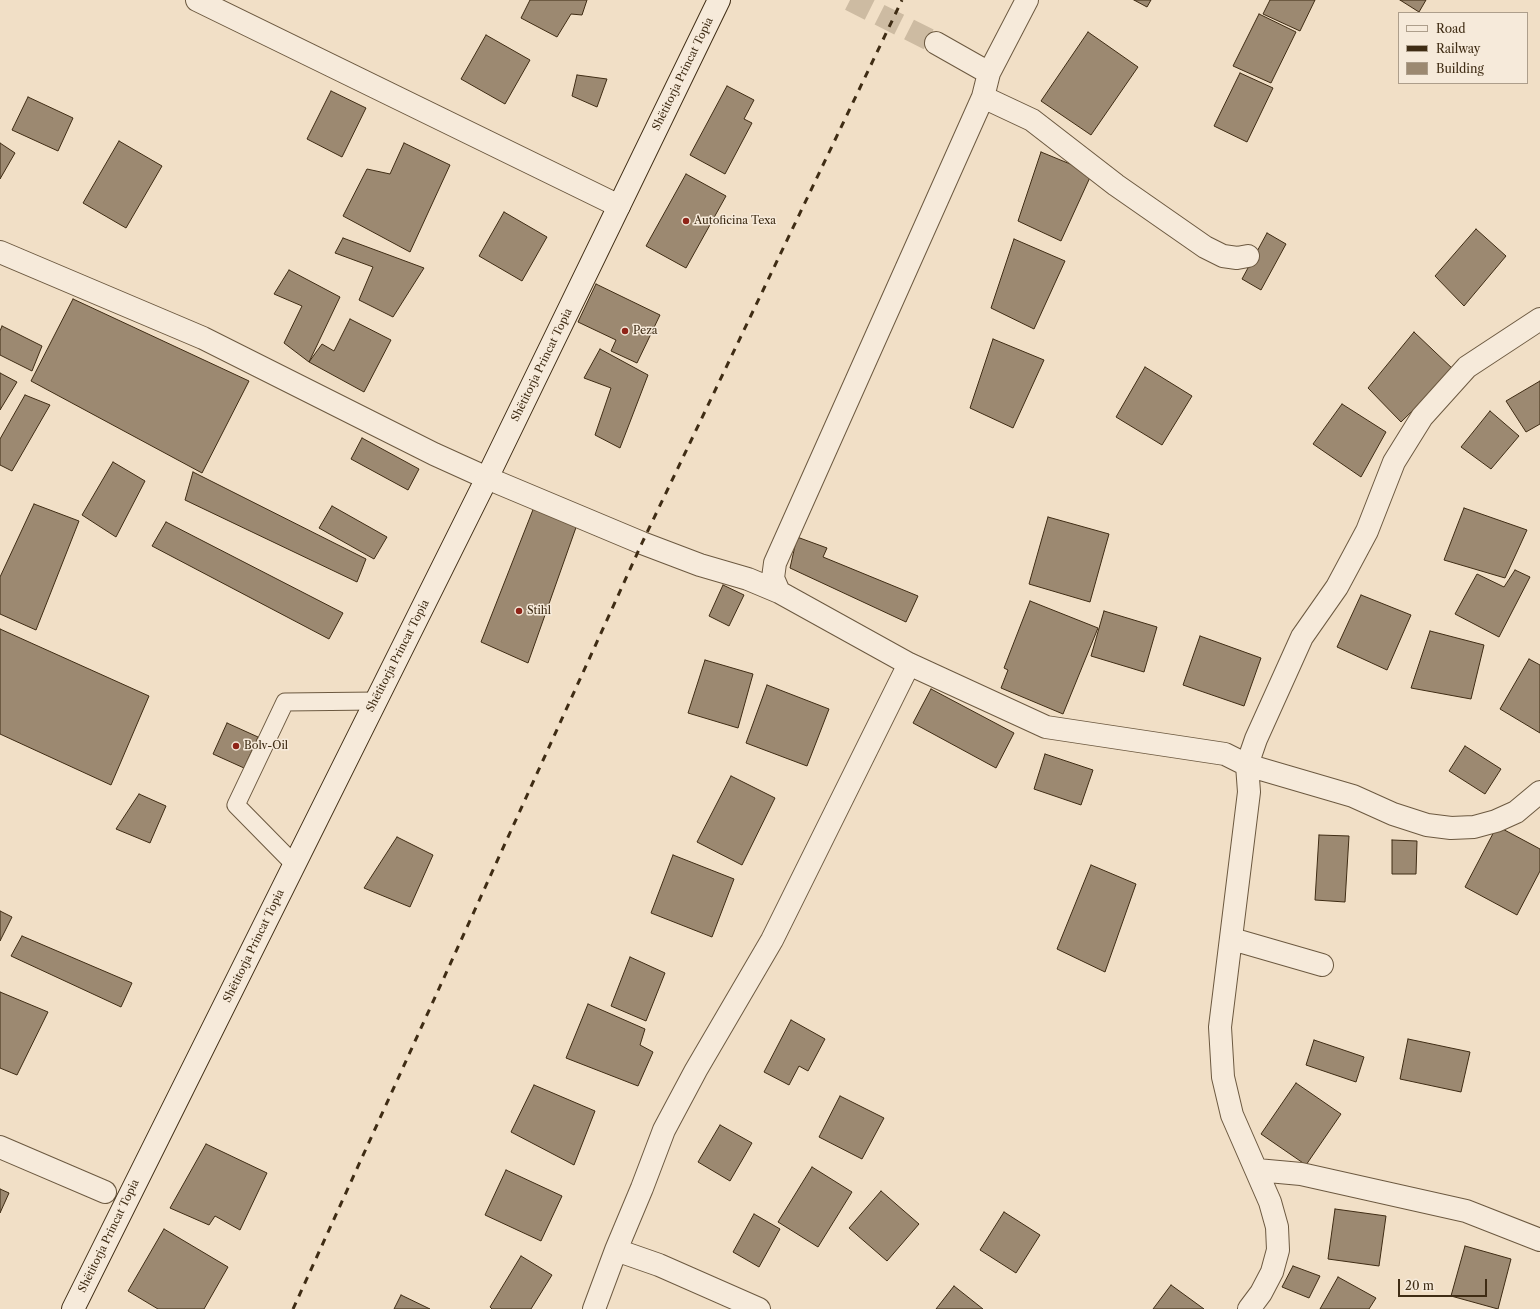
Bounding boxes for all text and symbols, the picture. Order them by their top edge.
legend [1398,12,1528,84]
street label: Shëtitorja Princat Topia [650,15,716,133]
text: Road [1436,21,1466,36]
text: Railway [1436,41,1481,56]
text: Building [1436,61,1484,76]
place label: Autoficina Texa [694,214,776,228]
marker: Autoficina Texa [681,216,691,226]
street label: Shëtitorja Princat Topia [509,306,575,424]
place label: Peza [633,324,658,338]
marker: Peza [620,326,630,336]
street label: Shëtitorja Princat Topia [364,598,432,714]
place label: Stihl [527,604,551,618]
marker: Stihl [514,606,524,616]
place label: Bolv-Oil [244,739,288,753]
marker: Bolv-Oil [231,741,241,751]
street label: Shëtitorja Princat Topia [221,887,287,1005]
street label: Shëtitorja Princat Topia [76,1177,142,1295]
scale bar [1400,1271,1489,1297]
text: 20 m [1405,1278,1434,1293]

